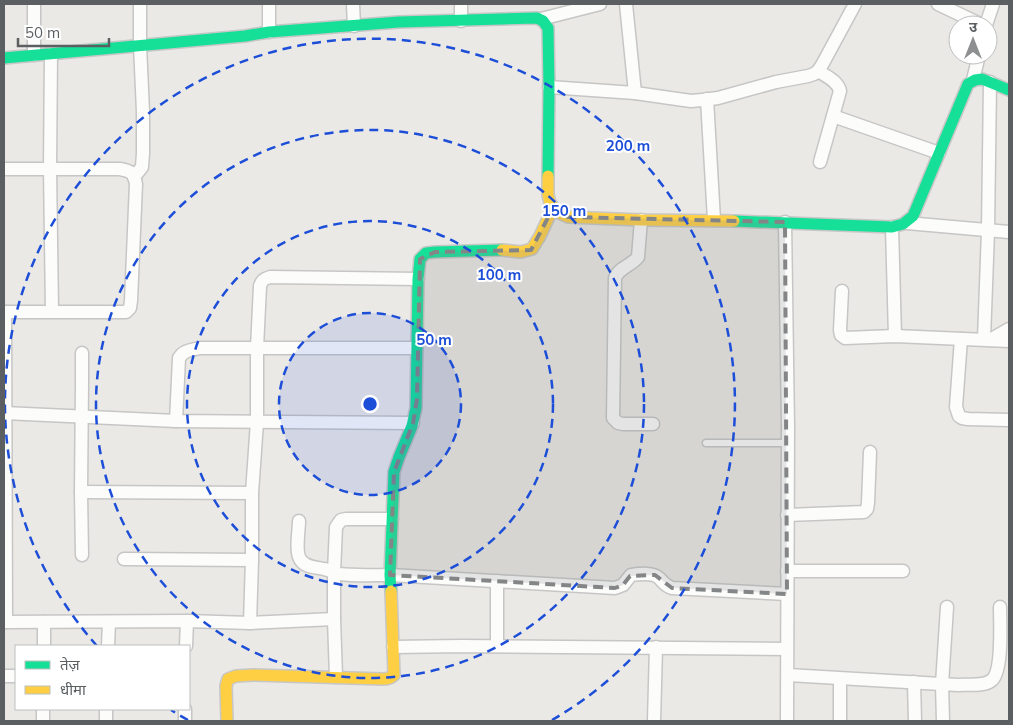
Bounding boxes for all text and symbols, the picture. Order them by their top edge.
scale bar [18,15,109,47]
north arrow [948,15,998,65]
text: उ [969,18,978,36]
text: 50 m [25,23,60,42]
text: 200 m [606,136,650,155]
text: 150 m [542,201,586,220]
text: 100 m [477,265,521,284]
text: 50 m [416,330,452,349]
centre of rings [361,395,379,413]
legend [15,645,190,710]
text: तेज़ [60,655,81,674]
text: धीमा [60,680,87,699]

